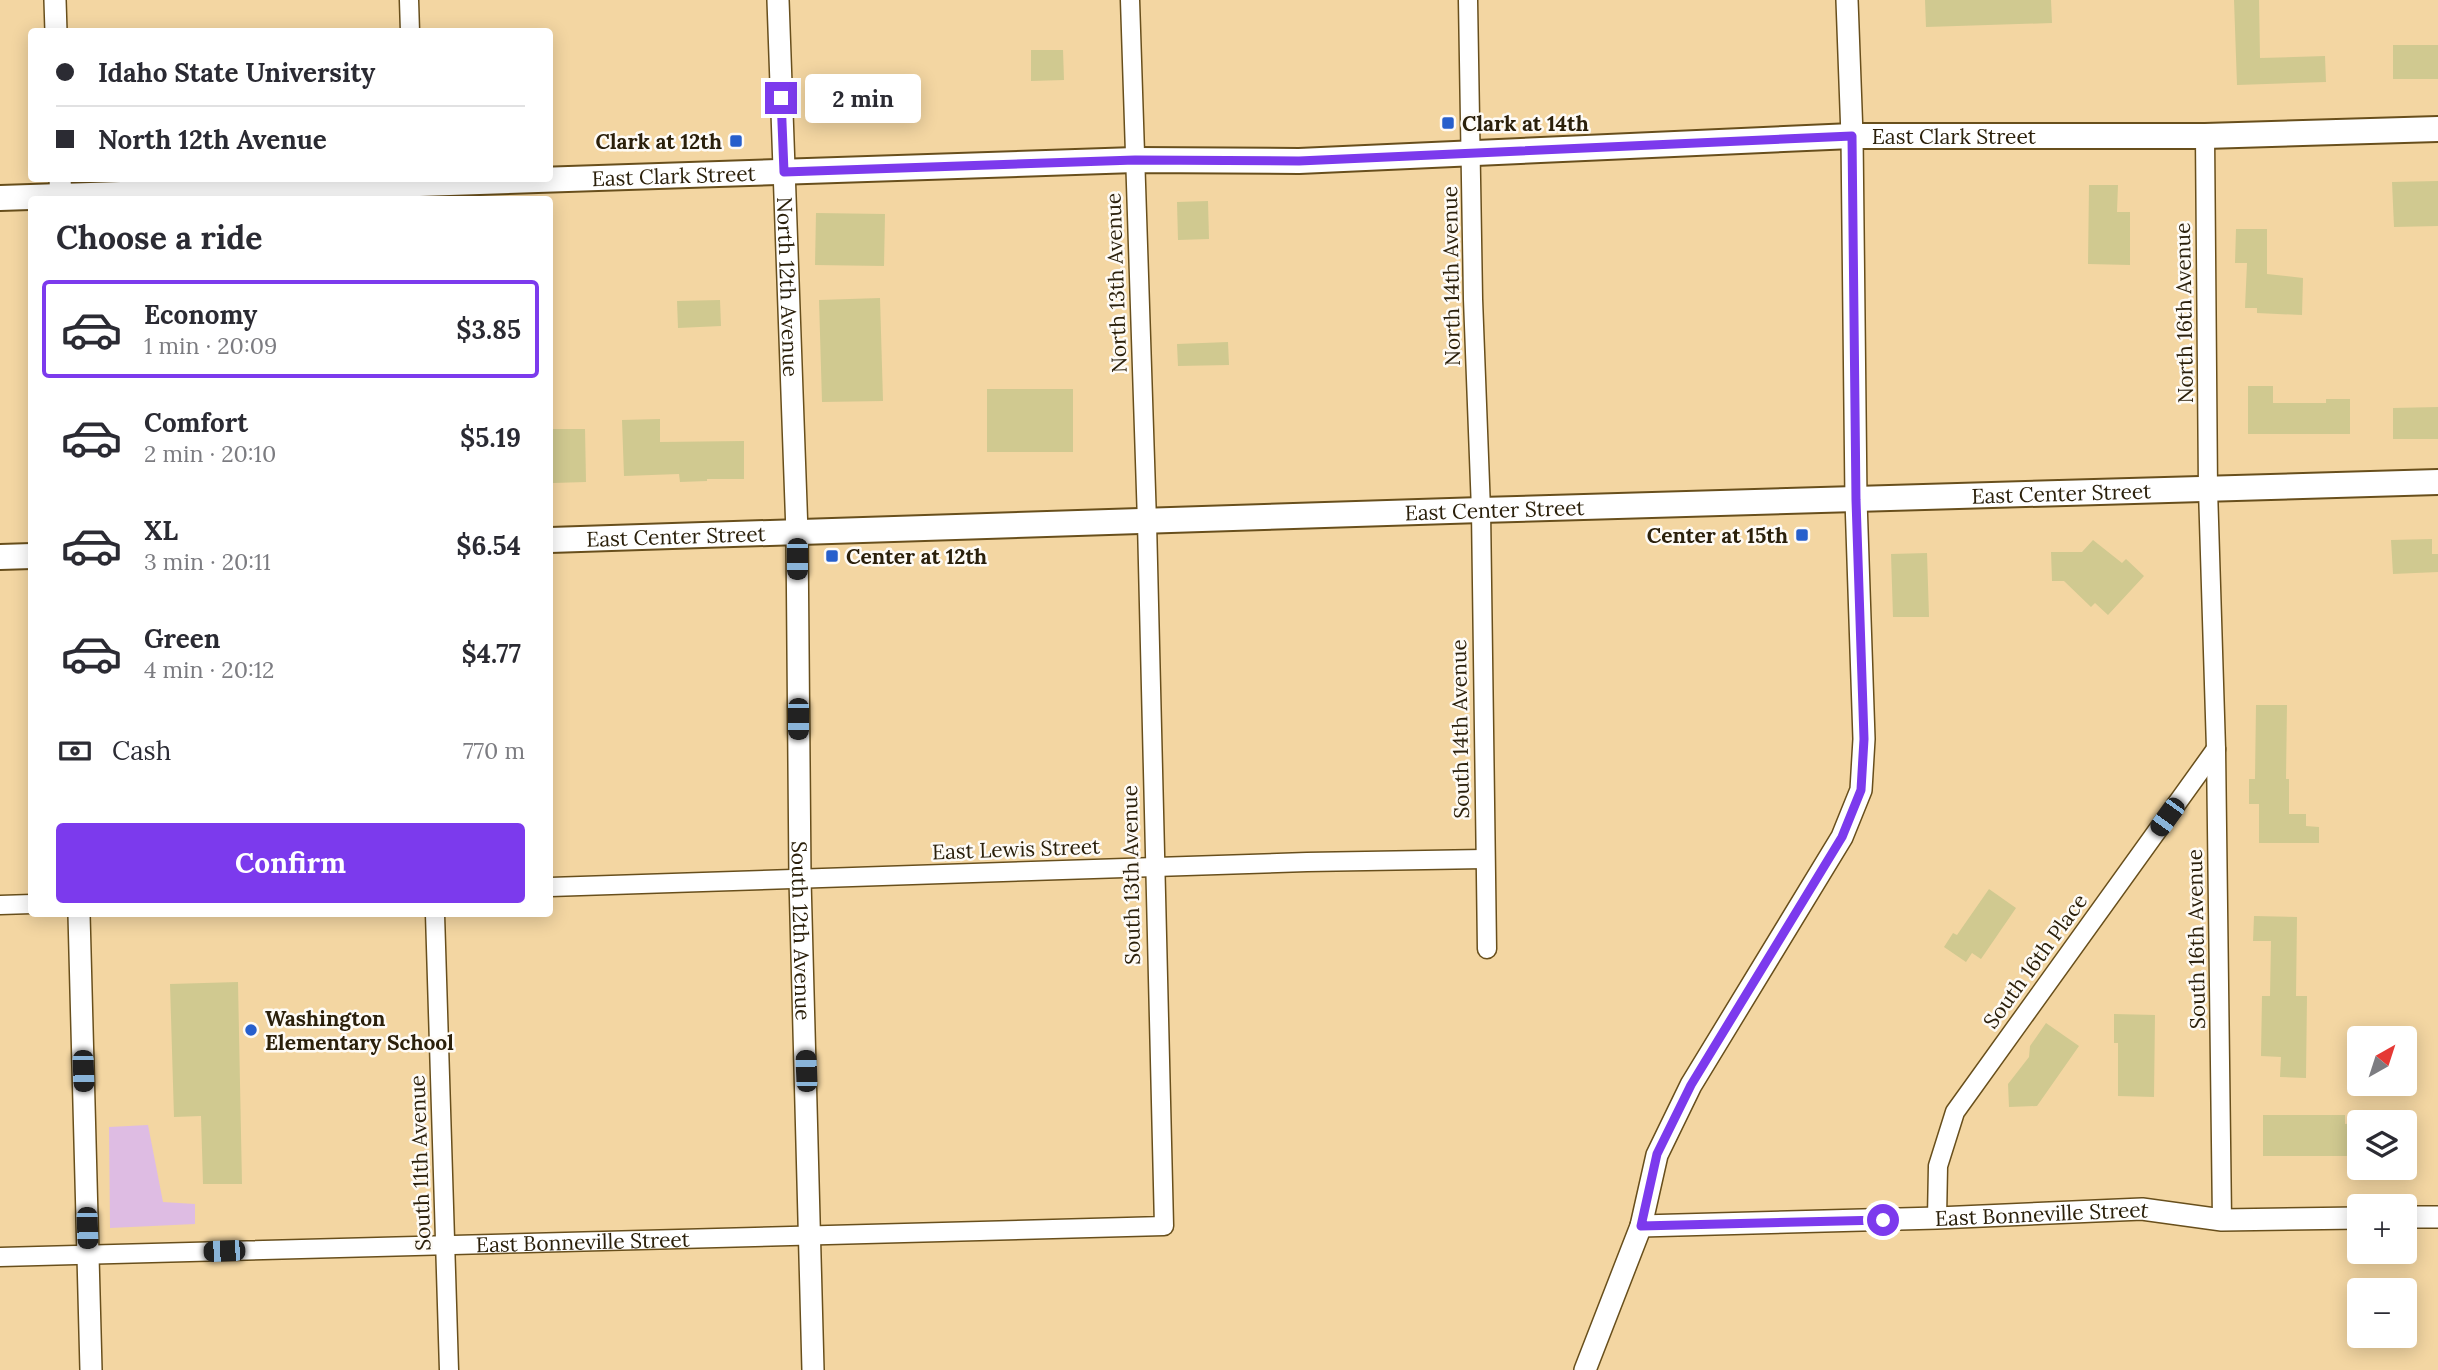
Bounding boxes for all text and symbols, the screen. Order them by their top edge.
text: Idaho State University [98,56,375,89]
callout: 2 min [806,74,921,122]
route end [765,82,797,114]
text: 2 min [832,84,894,113]
place label: Clark at 14th [1462,110,1589,137]
marker: Clark at 14th [1440,115,1456,131]
text: North 12th Avenue [98,123,327,156]
street label: East Clark Street [1872,123,2037,150]
place label: Clark at 12th [596,128,722,155]
marker: Clark at 12th [728,133,744,149]
street label: East Clark Street [591,159,757,192]
street label: North 14th Avenue [1436,186,1466,366]
street label: North 13th Avenue [1099,192,1133,374]
street label: North 12th Avenue [772,196,805,377]
text: Choose a ride [56,217,263,258]
street label: North 16th Avenue [2169,222,2199,404]
icon: car [60,298,123,361]
text: Economy [144,298,257,331]
text: $3.85 [456,313,521,346]
text: 1 min · 20:09 [144,331,277,360]
icon: car [60,406,123,469]
text: Comfort [144,406,248,439]
text: $5.19 [460,421,521,454]
text: 2 min · 20:10 [144,439,276,468]
street label: East Center Street [1971,477,2152,509]
street label: East Center Street [1404,493,1586,526]
icon: car [60,514,123,577]
text: XL [144,514,178,547]
street label: East Center Street [586,520,767,552]
place label: Center at 15th [1647,522,1788,549]
marker: Center at 15th [1794,527,1810,543]
text: $6.54 [456,529,521,562]
car [787,538,808,580]
place label: Center at 12th [846,543,987,570]
text: 3 min · 20:11 [144,547,271,576]
marker: Center at 12th [824,548,840,564]
icon: car [60,622,123,685]
text: Green [144,622,220,655]
text: $4.77 [461,637,521,670]
street label: South 14th Avenue [1445,639,1475,819]
text: 4 min · 20:12 [144,655,274,684]
car [788,698,809,740]
icon: cash [56,732,94,770]
text: Cash [112,734,171,767]
text: 770 m [463,736,525,765]
street label: South 13th Avenue [1116,785,1146,965]
car [2147,794,2188,840]
button: Confirm [56,823,525,903]
street label: East Lewis Street [931,833,1101,865]
street label: South 12th Avenue [786,841,817,1021]
street label: South 16th Avenue [2181,849,2211,1029]
street label: South 16th Place [1977,888,2093,1034]
place label: Washington Elementary School [265,1005,454,1056]
marker: Washington Elementary School [243,1022,259,1038]
north arrow [2347,1026,2417,1096]
map controls [2347,1026,2417,1348]
car [72,1050,95,1092]
car [795,1050,818,1092]
street label: South 11th Avenue [403,1075,437,1251]
button: layers [2347,1110,2417,1180]
button: + [2347,1194,2417,1264]
street label: East Bonneville Street [1934,1195,2151,1232]
route start [1867,1204,1899,1236]
car [76,1207,99,1249]
street label: East Bonneville Street [476,1225,691,1258]
car [203,1240,246,1262]
button: − [2347,1278,2417,1348]

